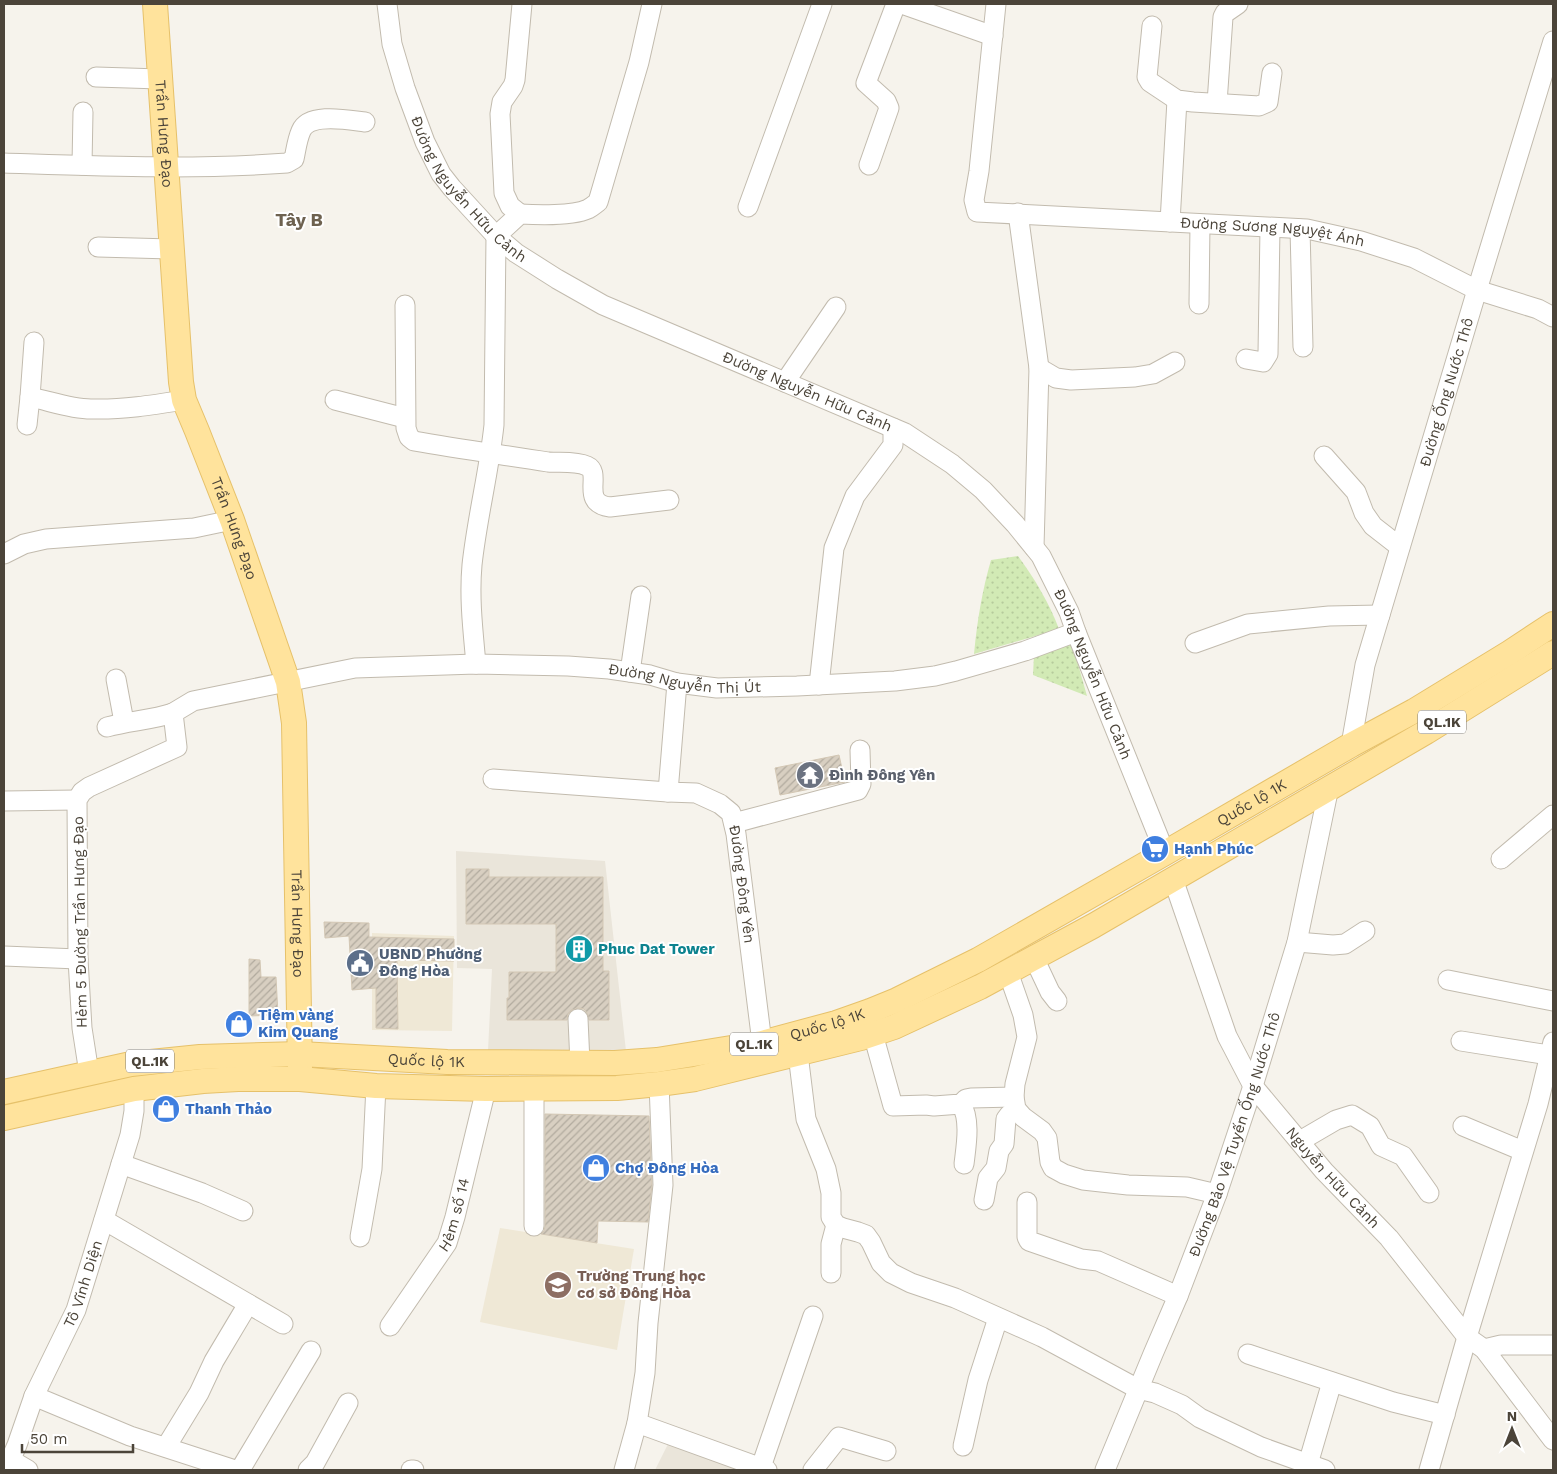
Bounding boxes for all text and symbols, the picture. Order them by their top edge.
street label: Trần Hưng Đạo [151,79,177,188]
street label: Đường Nguyễn Hữu Cảnh [407,113,530,266]
district label: Tây B [275,209,323,230]
street label: Đường Sương Nguyệt Ánh [1180,213,1366,251]
street label: Đường Ống Nước Thô [1416,315,1477,469]
street label: Đường Nguyễn Hữu Cảnh [720,348,895,436]
street label: Trần Hưng Đạo [207,474,261,582]
street label: Đường Nguyễn Hữu Cảnh [1050,586,1135,762]
street label: Đường Nguyễn Thị Út [607,660,762,697]
road number: QL.1K [1418,710,1466,734]
temple icon: Đình Đông Yên [795,760,825,790]
place label: Đình Đông Yên [829,766,935,784]
street label: Quốc lộ 1K [1214,775,1290,830]
street label: Hẻm 5 Đường Trần Hưng Đạo [69,816,91,1028]
street label: Đường Đông Yên [725,823,759,944]
supermarket icon: Hạnh Phúc [1140,834,1170,864]
place label: Hạnh Phúc [1174,840,1254,858]
street label: Trần Hưng Đạo [288,870,307,978]
building icon: Phuc Dat Tower [564,934,594,964]
place label: Phuc Dat Tower [598,940,715,958]
place label: UBND Phường Đông Hòa [379,945,482,980]
public building icon: UBND Phường Đông Hòa [345,948,375,978]
street label: Quốc lộ 1K [788,1005,867,1044]
place label: Tiệm vàng Kim Quang [258,1006,338,1041]
shop icon: Tiệm vàng Kim Quang [224,1009,254,1039]
street label: Đường Bảo Vệ Tuyến Ống Nước Thô [1185,1010,1284,1259]
road number: QL.1K [730,1032,778,1056]
road number: QL.1K [126,1050,174,1072]
street label: Quốc lộ 1K [387,1050,465,1071]
shop icon: Thanh Thảo [151,1094,181,1124]
place label: Thanh Thảo [185,1100,272,1118]
street label: Nguyễn Hữu Cảnh [1282,1123,1384,1232]
shop icon: Chợ Đông Hòa [581,1153,611,1183]
place label: Chợ Đông Hòa [615,1159,719,1177]
street label: Hẻm số 14 [435,1176,473,1255]
street label: Tô Vĩnh Diện [60,1238,106,1331]
place label: Trường Trung học cơ sở Đông Hòa [577,1267,706,1302]
school or university icon: Trường Trung học cơ sở Đông Hòa [543,1270,573,1300]
north arrow [1487,1404,1537,1454]
text: N [1507,1408,1517,1424]
scale bar [22,1422,134,1454]
text: 50 m [30,1430,67,1448]

